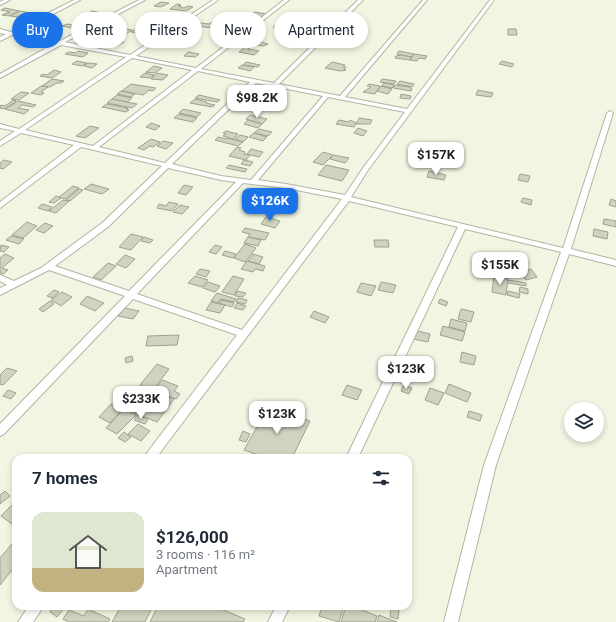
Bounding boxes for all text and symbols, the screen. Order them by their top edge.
chip: Buy [12,12,63,48]
chip: Rent [71,12,127,48]
chip: Filters [135,12,202,48]
chip: New [210,12,266,48]
chip: Apartment [274,12,368,48]
pin: $98.2K [224,85,290,119]
text: $98.2K [236,90,278,105]
pin: $157K [408,142,464,176]
text: $157K [417,147,455,162]
pin: $126K [242,188,298,222]
text: $126K [251,193,289,208]
pin: $155K [472,252,528,286]
text: $155K [481,257,519,272]
pin: $123K [378,356,434,390]
text: $123K [387,361,425,376]
pin: $233K [113,386,169,420]
text: $233K [122,391,160,406]
pin: $123K [249,401,305,435]
map controls [564,402,604,442]
button: layers [564,402,604,442]
text: $123K [258,406,296,421]
icon: filters [370,467,392,489]
text: 7 homes [32,468,98,488]
text: $126,000 [156,527,228,547]
icon: home [64,528,112,576]
text: 3 rooms · 116 m² [156,547,255,562]
text: Apartment [156,562,218,577]

